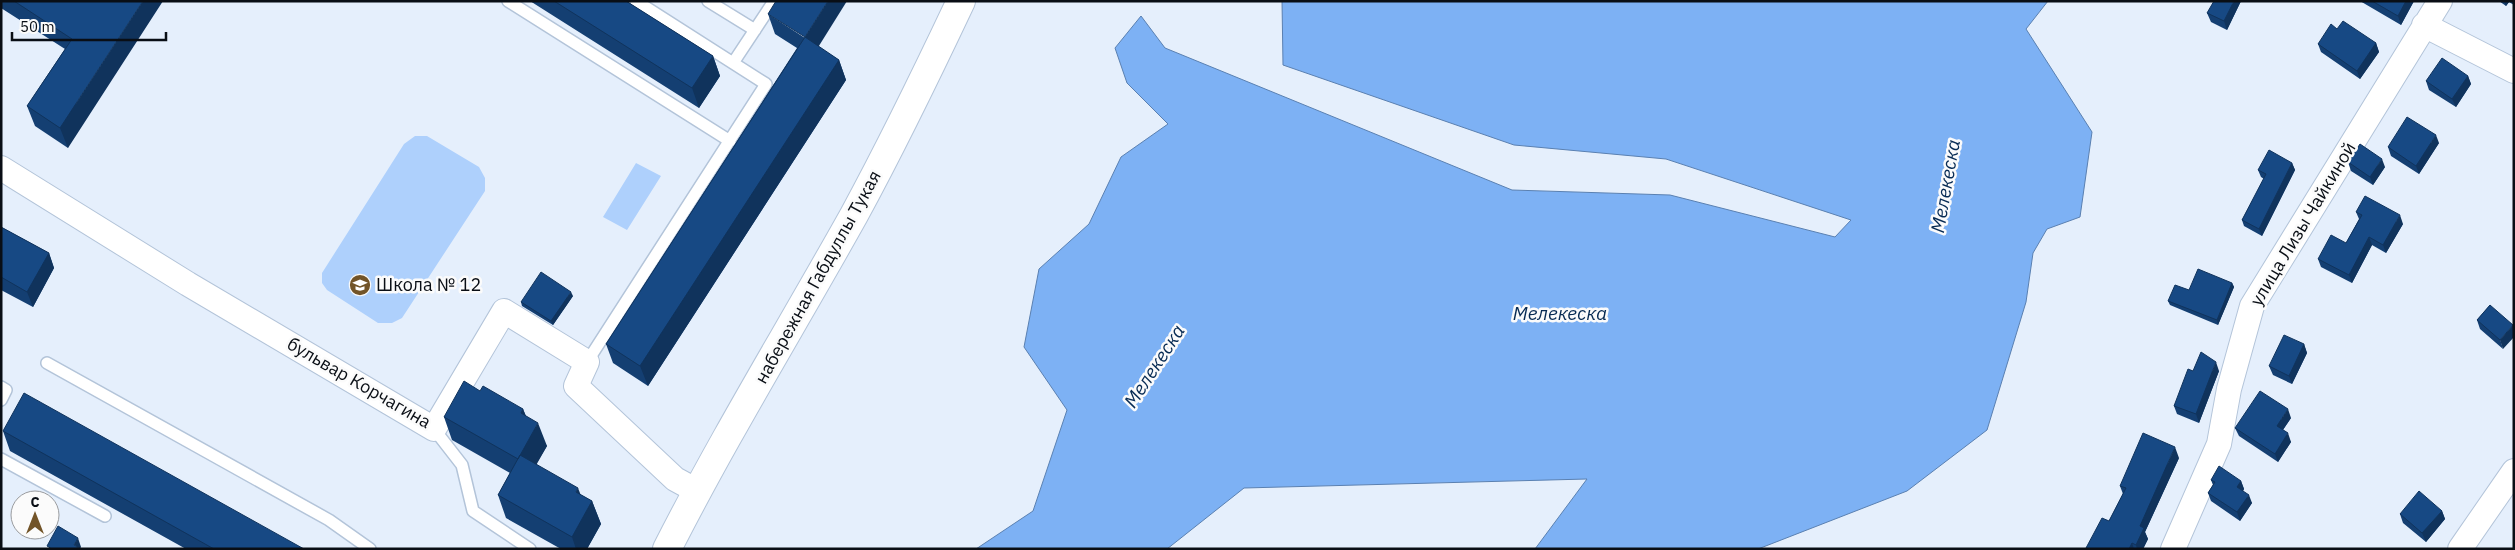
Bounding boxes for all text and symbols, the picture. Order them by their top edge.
scale bar [12,10,166,42]
text: 50 m [20,17,55,36]
water label: Мелекеска [1925,137,1965,235]
street label: улица Лизы Чайкиной [2245,138,2361,310]
street label: набережная Габдуллы Тукая [749,166,886,387]
school or university icon: Школа № 12 [348,273,372,297]
place label: Школа № 12 [376,273,481,296]
water label: Мелекеска [1513,301,1607,325]
water label: Мелекеска [1118,320,1190,412]
street label: бульвар Корчагина [283,332,436,433]
north arrow [10,490,60,540]
text: С [30,493,40,511]

